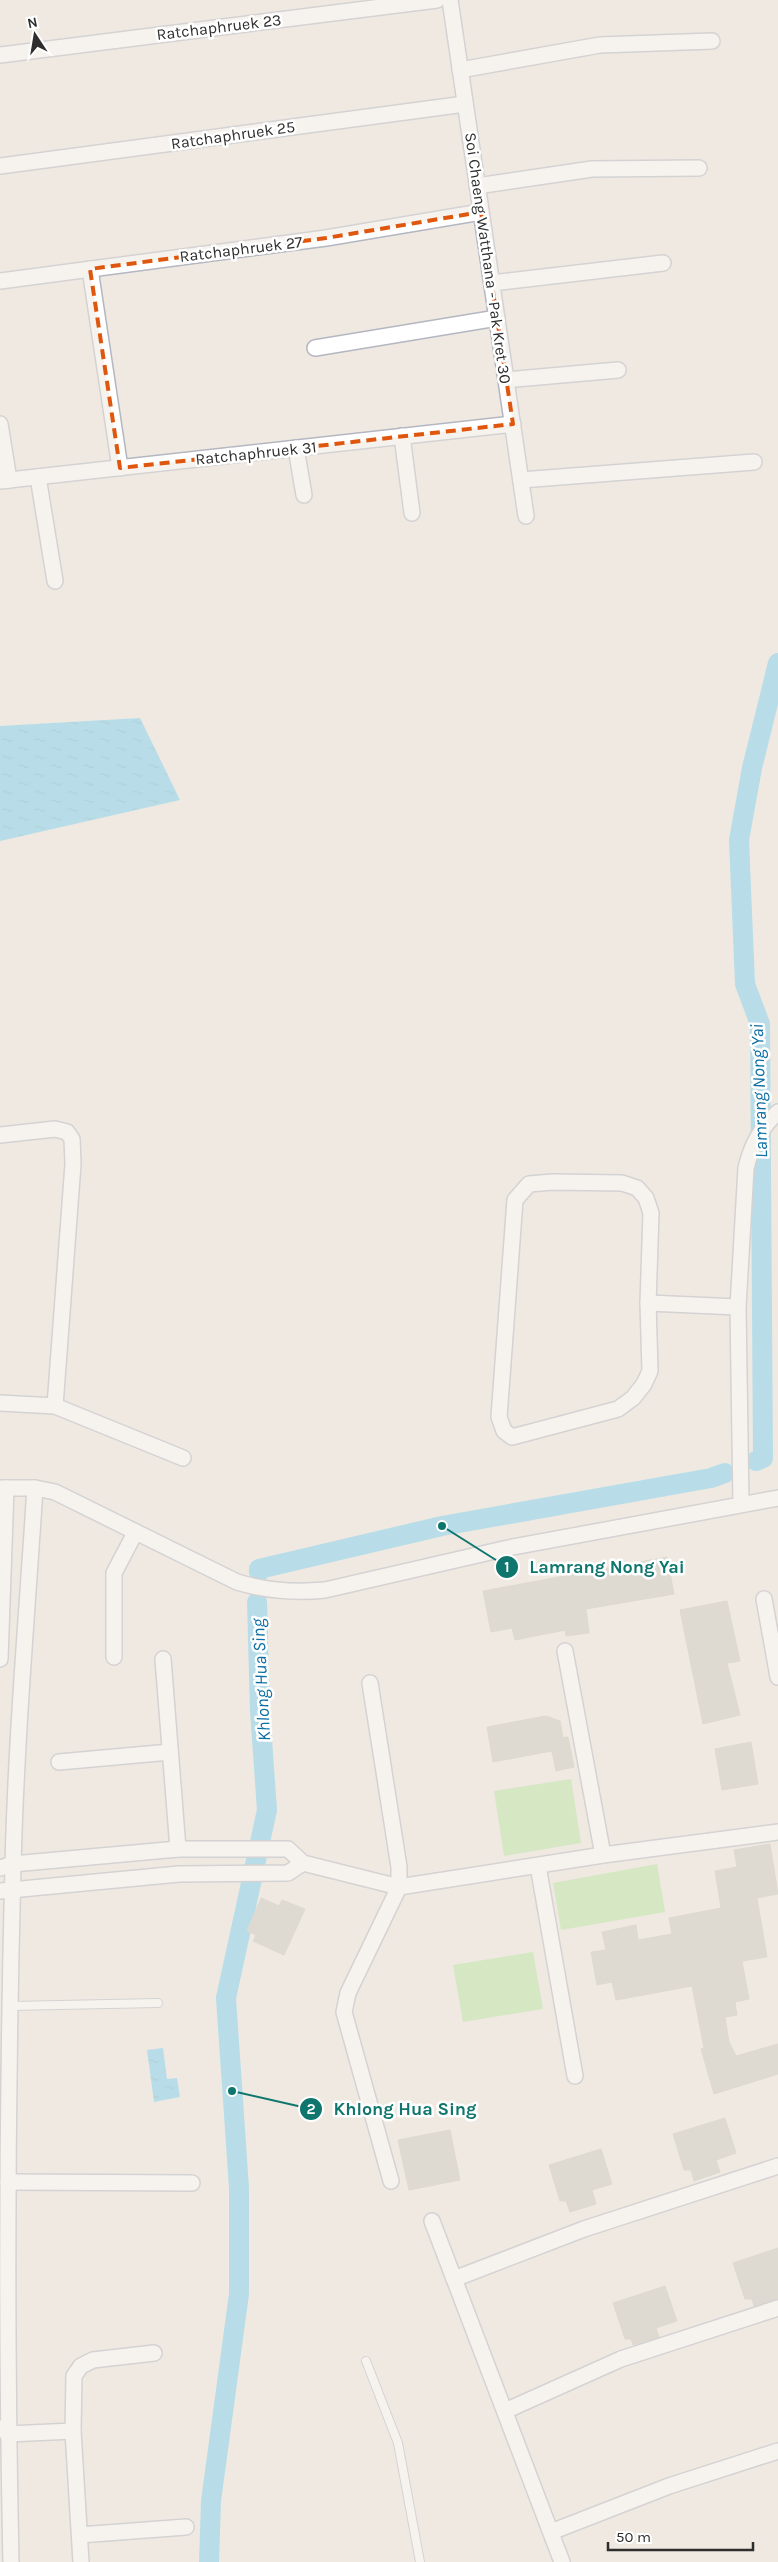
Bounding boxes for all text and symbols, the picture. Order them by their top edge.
north arrow [10,10,60,60]
street label: Ratchaphruek 23 [156,10,282,44]
text: N [26,13,39,32]
street label: Ratchaphruek 25 [170,117,296,153]
street label: Soi Chaeng Watthana - Pak Kret 30 [461,131,515,385]
street label: Ratchaphruek 27 [178,232,304,266]
street label: Ratchaphruek 31 [195,437,317,469]
water label: Lamrang Nong Yai [746,1023,772,1159]
callout: Lamrang Nong Yai [495,1550,695,1583]
text: Lamrang Nong Yai [529,1556,685,1578]
text: 1 [504,1558,510,1576]
water label: Khlong Hua Sing [247,1617,275,1742]
callout: Khlong Hua Sing [298,2092,486,2125]
text: Khlong Hua Sing [333,2098,477,2120]
text: 2 [306,2100,316,2118]
scale bar [608,2520,753,2552]
text: 50 m [616,2528,651,2546]

